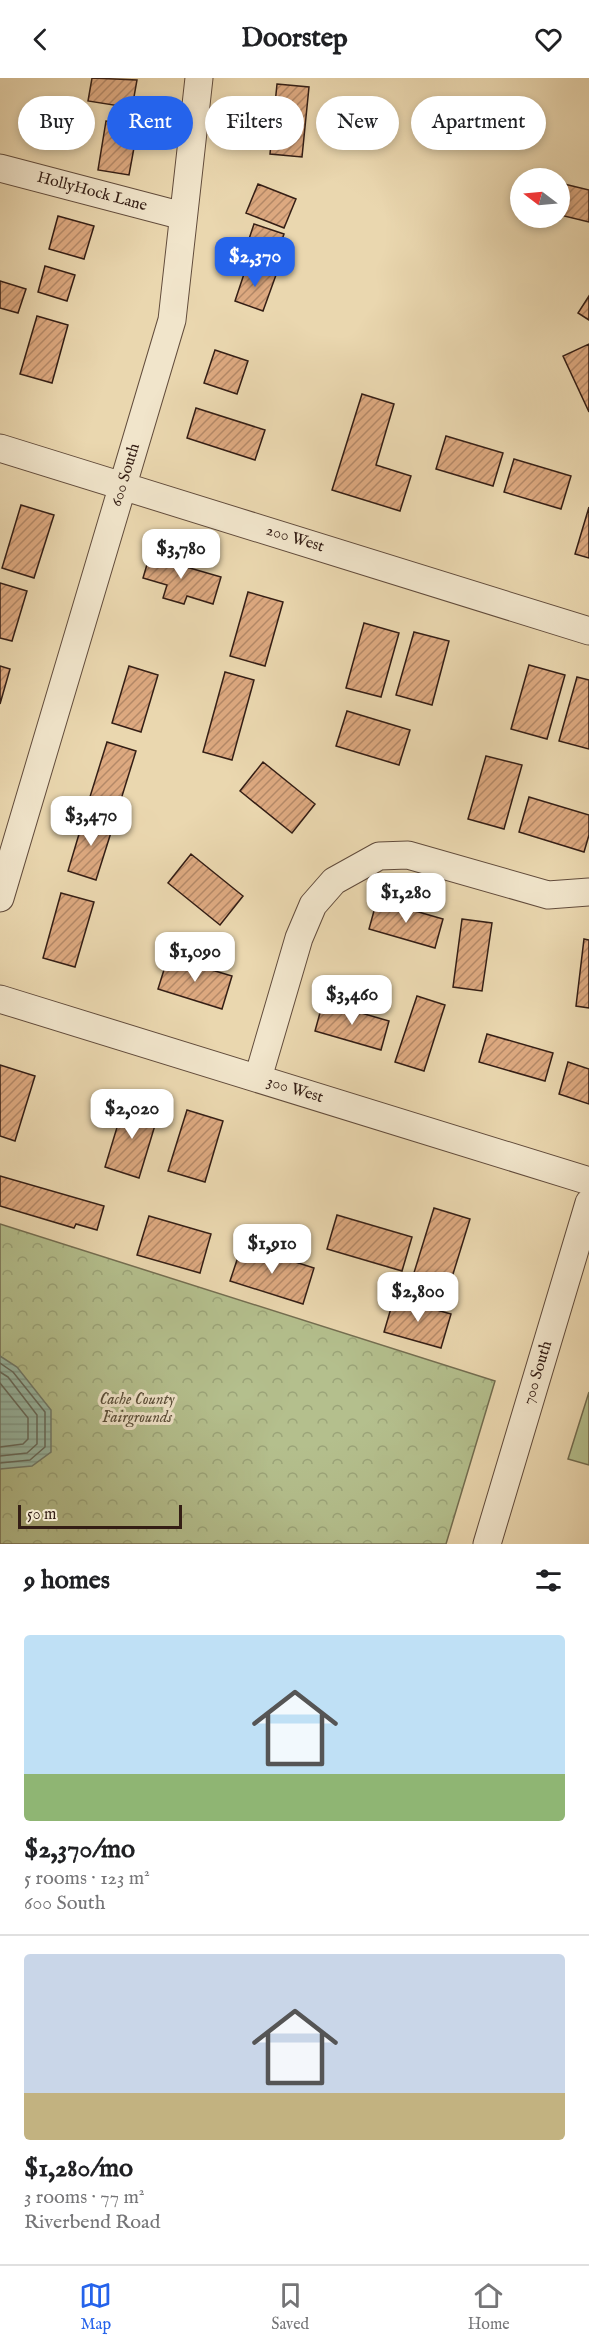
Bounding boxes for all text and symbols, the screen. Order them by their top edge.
text: Doorstep [241,22,348,56]
icon: back [24,23,57,56]
icon: heart [532,23,565,56]
chip: Buy [18,96,95,150]
chip: Rent [107,96,193,150]
chip: Filters [205,96,304,150]
chip: New [316,96,399,150]
chip: Apartment [411,96,546,150]
street label: HollyHock Lane [35,168,149,216]
north arrow [510,168,570,228]
map controls [510,168,570,228]
pin: $2,370 [206,237,304,288]
text: $2,370 [229,244,281,269]
street label: 600 South [107,441,145,509]
street label: 200 West [264,521,327,557]
pin: $3,780 [132,529,230,580]
text: $3,780 [156,536,206,561]
pin: $3,470 [42,796,140,847]
text: $3,470 [65,803,117,828]
pin: $1,280 [357,873,455,924]
text: $1,280 [381,880,431,905]
pin: $1,090 [146,932,244,983]
text: $1,090 [169,939,221,964]
pin: $3,460 [303,975,401,1026]
text: $3,460 [326,982,378,1007]
street label: 300 West [264,1072,326,1108]
pin: $2,020 [83,1089,181,1140]
text: $2,020 [105,1096,159,1121]
pin: $1,910 [223,1224,321,1275]
text: $1,910 [247,1231,297,1256]
pin: $2,800 [369,1272,467,1323]
text: $2,800 [391,1279,445,1304]
street label: 700 South [519,1338,557,1407]
park label: Cache County Fairgrounds [99,1390,176,1428]
scale bar [18,1502,182,1530]
text: 50 m [27,1505,56,1525]
text: 9 homes [24,1564,110,1597]
icon: filters [532,1564,565,1597]
icon: home [241,1674,349,1782]
text: $2,370/mo [24,1833,135,1866]
text: 5 rooms · 123 m² [24,1866,150,1891]
text: 600 South [24,1891,105,1916]
icon: home [241,1993,349,2101]
text: $1,280/mo [24,2152,133,2185]
text: 3 rooms · 77 m² [24,2185,144,2210]
text: Riverbend Road [24,2210,160,2235]
tab: Map [79,2279,112,2335]
tab: Saved [271,2279,309,2335]
tab: Home [468,2279,510,2335]

